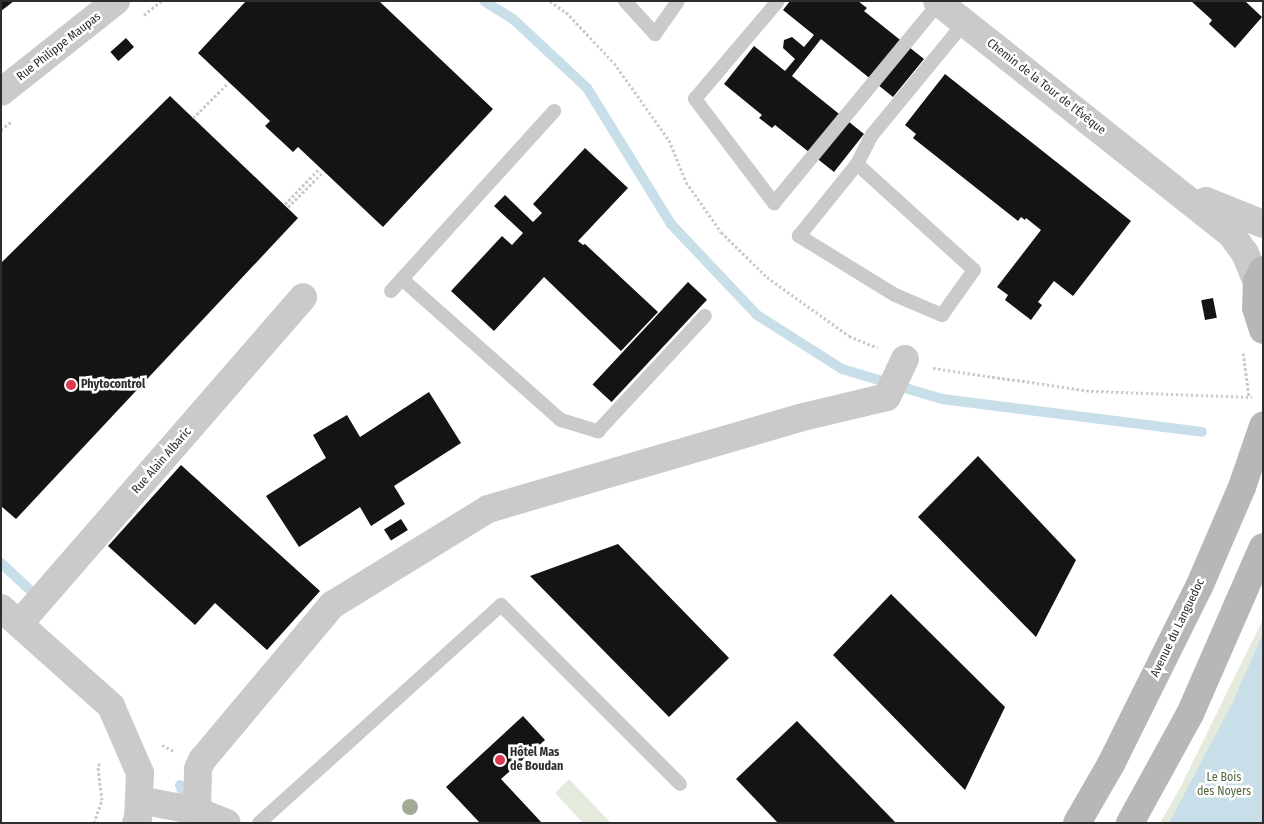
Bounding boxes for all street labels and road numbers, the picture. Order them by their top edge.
street label: Rue Philippe Maupas [14,10,104,84]
street label: Chemin de la Tour de l'Évêque [984,36,1108,138]
street label: Rue Alain Albaric [129,425,195,497]
street label: Avenue du Languedoc [1148,577,1208,679]

